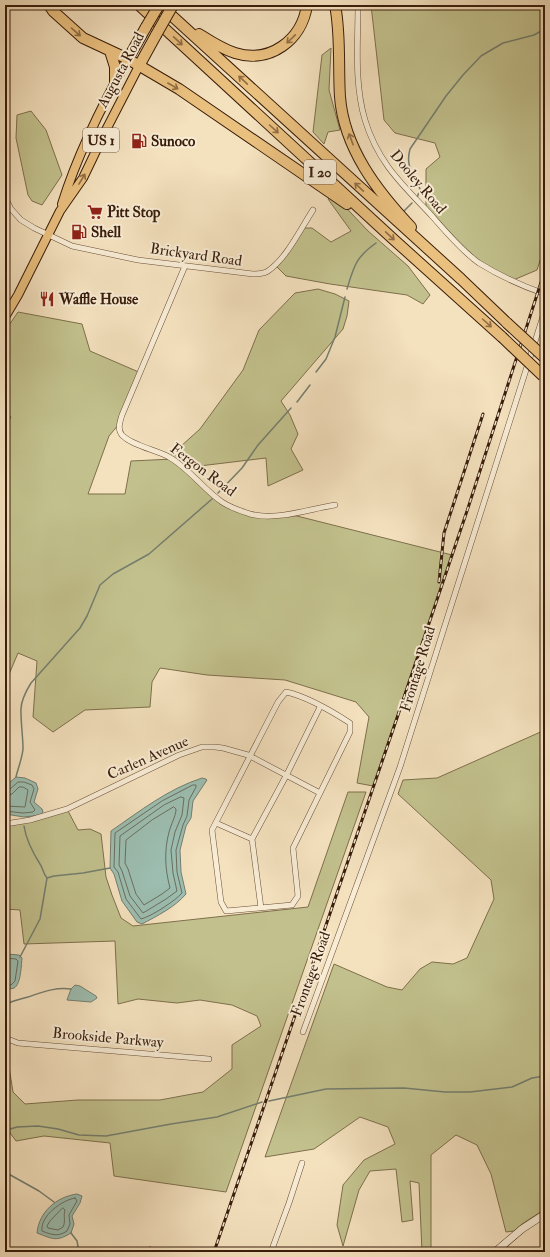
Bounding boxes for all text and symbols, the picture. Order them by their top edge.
one-way arrow [71,27,82,36]
street label: Augusta Road [93,28,149,112]
one-way arrow [286,34,296,44]
one-way arrow [173,36,183,46]
one-way arrow [238,75,248,85]
one-way arrow [167,83,179,91]
one-way arrow [269,124,279,134]
road number: US 1 [83,128,119,152]
fuel station icon: Sunoco [130,132,148,150]
place label: Sunoco [151,132,196,151]
one-way arrow [346,134,354,146]
street label: Dooley Road [386,146,451,218]
road number: I 20 [304,160,336,184]
one-way arrow [79,173,87,185]
one-way arrow [354,183,364,192]
supermarket icon: Pitt Stop [86,203,104,221]
place label: Pitt Stop [107,203,161,223]
fuel station icon: Shell [70,223,88,241]
place label: Shell [91,223,121,242]
one-way arrow [385,231,395,241]
street label: Brickyard Road [149,239,244,271]
restaurant icon: Waffle House [38,290,56,308]
place label: Waffle House [58,290,139,309]
one-way arrow [481,318,491,327]
street label: Fergon Road [166,439,240,501]
street label: Frontage Road [396,623,440,714]
street label: Carlen Avenue [104,732,192,784]
street label: Frontage Road [287,929,335,1019]
street label: Brookside Parkway [52,1024,165,1052]

